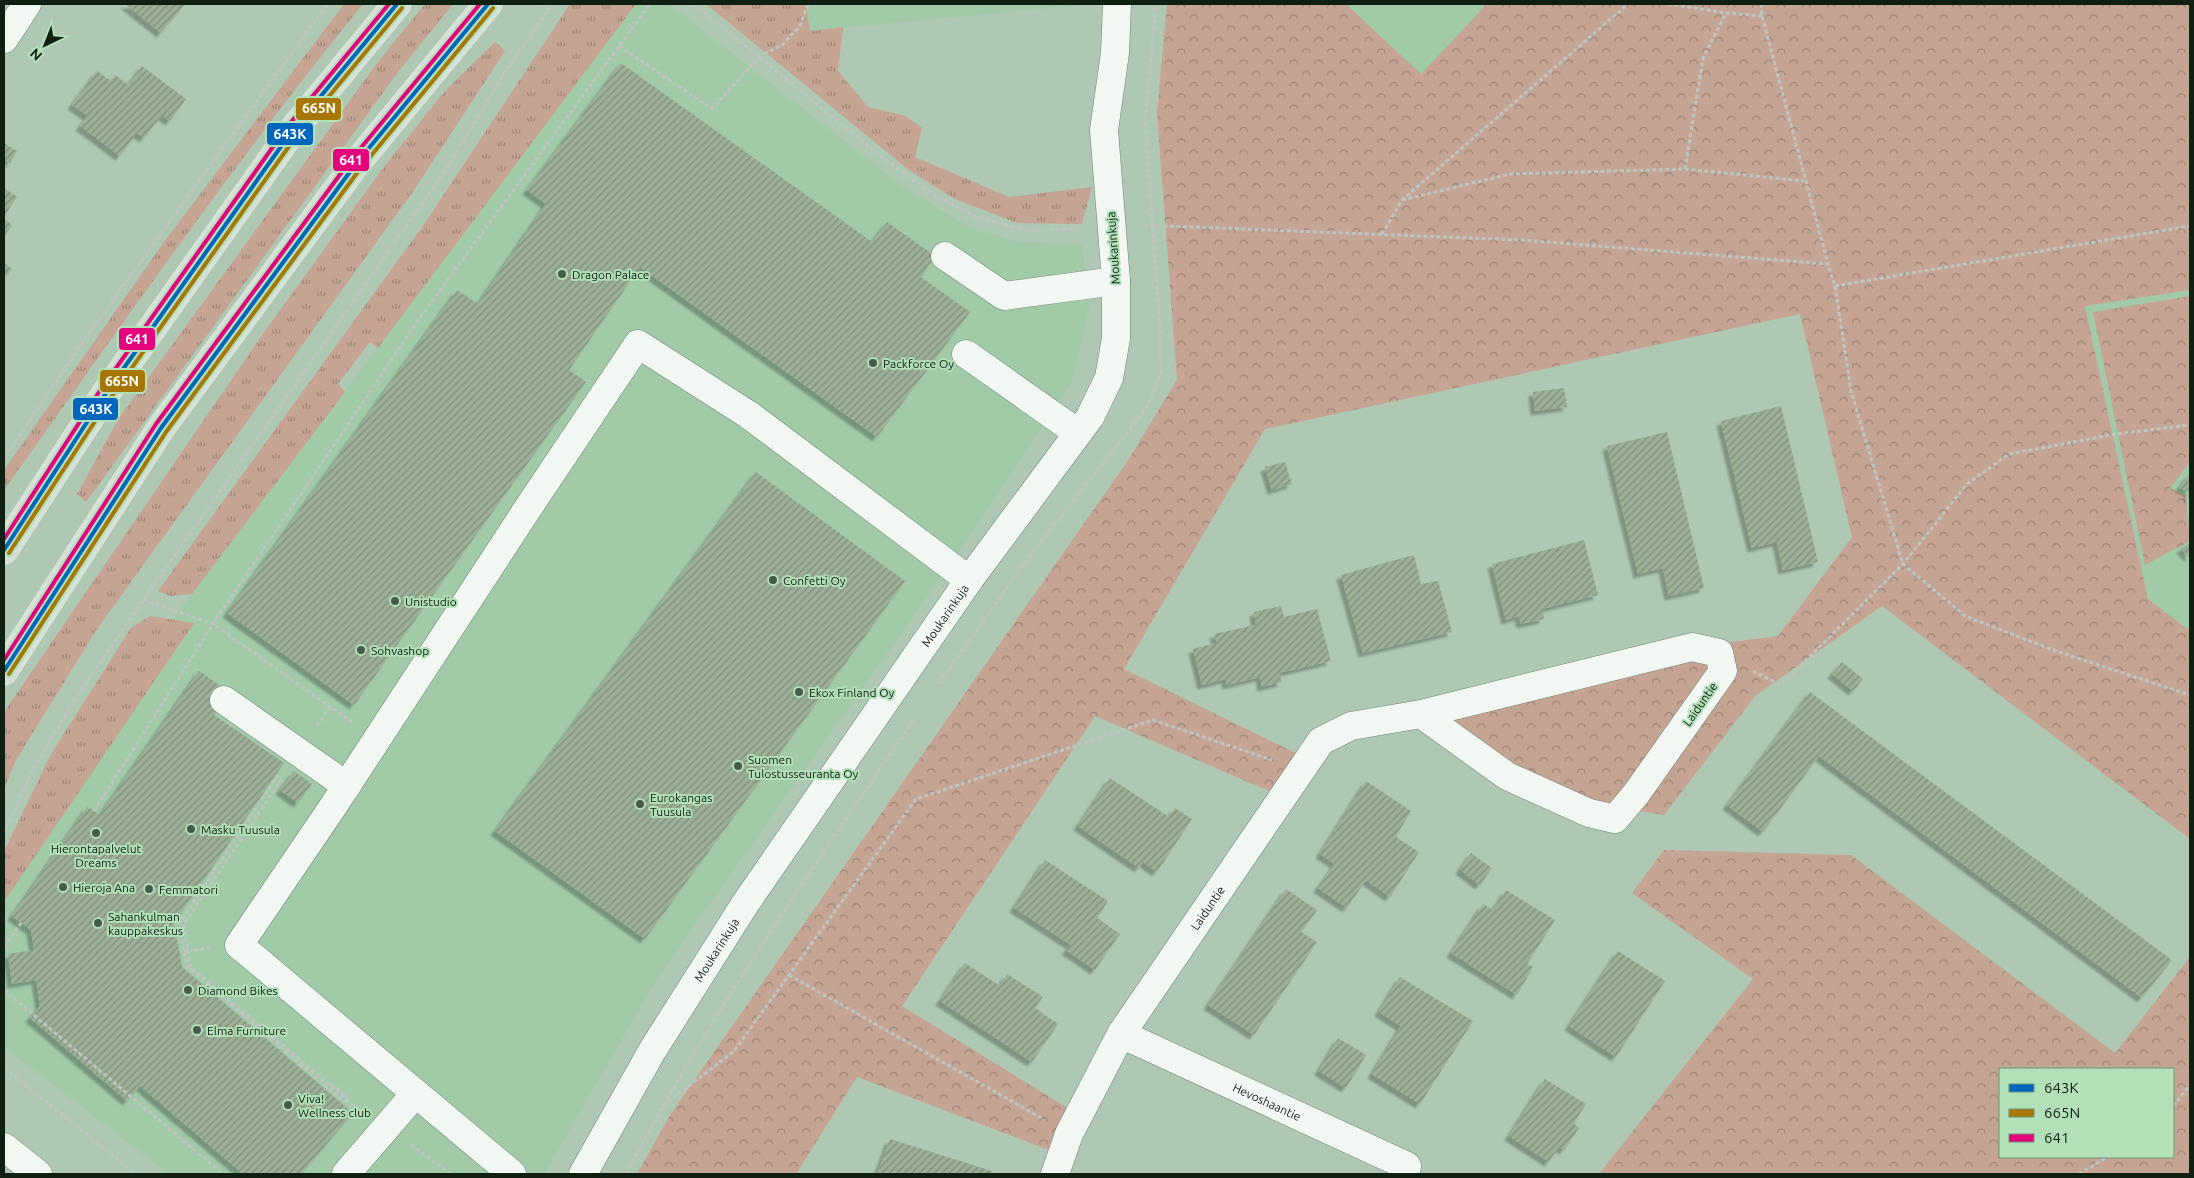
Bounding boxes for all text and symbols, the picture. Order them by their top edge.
north arrow [20,20,70,70]
text: N [27,45,45,64]
line badge: 665N [295,97,342,121]
text: 665N [302,100,336,116]
line badge: 643K [266,122,314,146]
text: 643K [274,126,307,142]
line badge: 641 [332,148,370,172]
text: 641 [339,152,363,168]
street label: Moukarinkuja [1104,211,1122,285]
marker: Dragon Palace [556,268,568,280]
place label: Dragon Palace [572,268,649,281]
line badge: 641 [118,327,156,351]
text: 641 [125,331,149,347]
marker: Packforce Oy [867,357,879,369]
place label: Packforce Oy [883,357,954,370]
line badge: 665N [99,369,146,393]
text: 665N [105,373,139,389]
line badge: 643K [72,397,119,421]
text: 643K [80,401,113,417]
marker: Confetti Oy [767,574,779,586]
place label: Confetti Oy [783,574,846,587]
street label: Moukarinkuja [919,582,971,649]
marker: Unistudio [389,595,401,607]
place label: Unistudio [405,595,457,608]
marker: Sohvashop [355,644,367,656]
place label: Sohvashop [371,644,429,657]
street label: Laiduntie [1680,680,1720,728]
marker: Ekox Finland Oy [793,686,805,698]
place label: Ekox Finland Oy [809,686,895,699]
place label: Suomen Tulostusseuranta Oy [748,753,858,780]
marker: Suomen Tulostusseuranta Oy [732,760,744,772]
place label: Eurokangas Tuusula [650,791,712,818]
marker: Eurokangas Tuusula [634,798,646,810]
marker: Masku Tuusula [185,823,197,835]
place label: Masku Tuusula [201,823,280,836]
marker: Hierontapalvelut Dreams [90,827,102,839]
place label: Hierontapalvelut Dreams [51,842,142,869]
marker: Hieroja Ana [57,881,69,893]
place label: Hieroja Ana [73,881,135,894]
marker: Femmatori [143,883,155,895]
place label: Femmatori [159,883,218,896]
street label: Laiduntie [1188,883,1227,932]
place label: Sahankulman kauppakeskus [108,910,183,937]
street label: Moukarinkuja [691,915,741,984]
marker: Sahankulman kauppakeskus [92,917,104,929]
marker: Diamond Bikes [182,984,194,996]
place label: Diamond Bikes [198,984,278,997]
marker: Elma Furniture [191,1024,203,1036]
place label: Elma Furniture [207,1024,286,1037]
legend [1999,1068,2174,1158]
text: 643K [2044,1079,2079,1096]
street label: Hevoshaantie [1231,1080,1303,1123]
place label: Viva! Wellness club [298,1092,371,1119]
marker: Viva! Wellness club [282,1099,294,1111]
text: 665N [2044,1104,2080,1121]
text: 641 [2044,1129,2069,1146]

